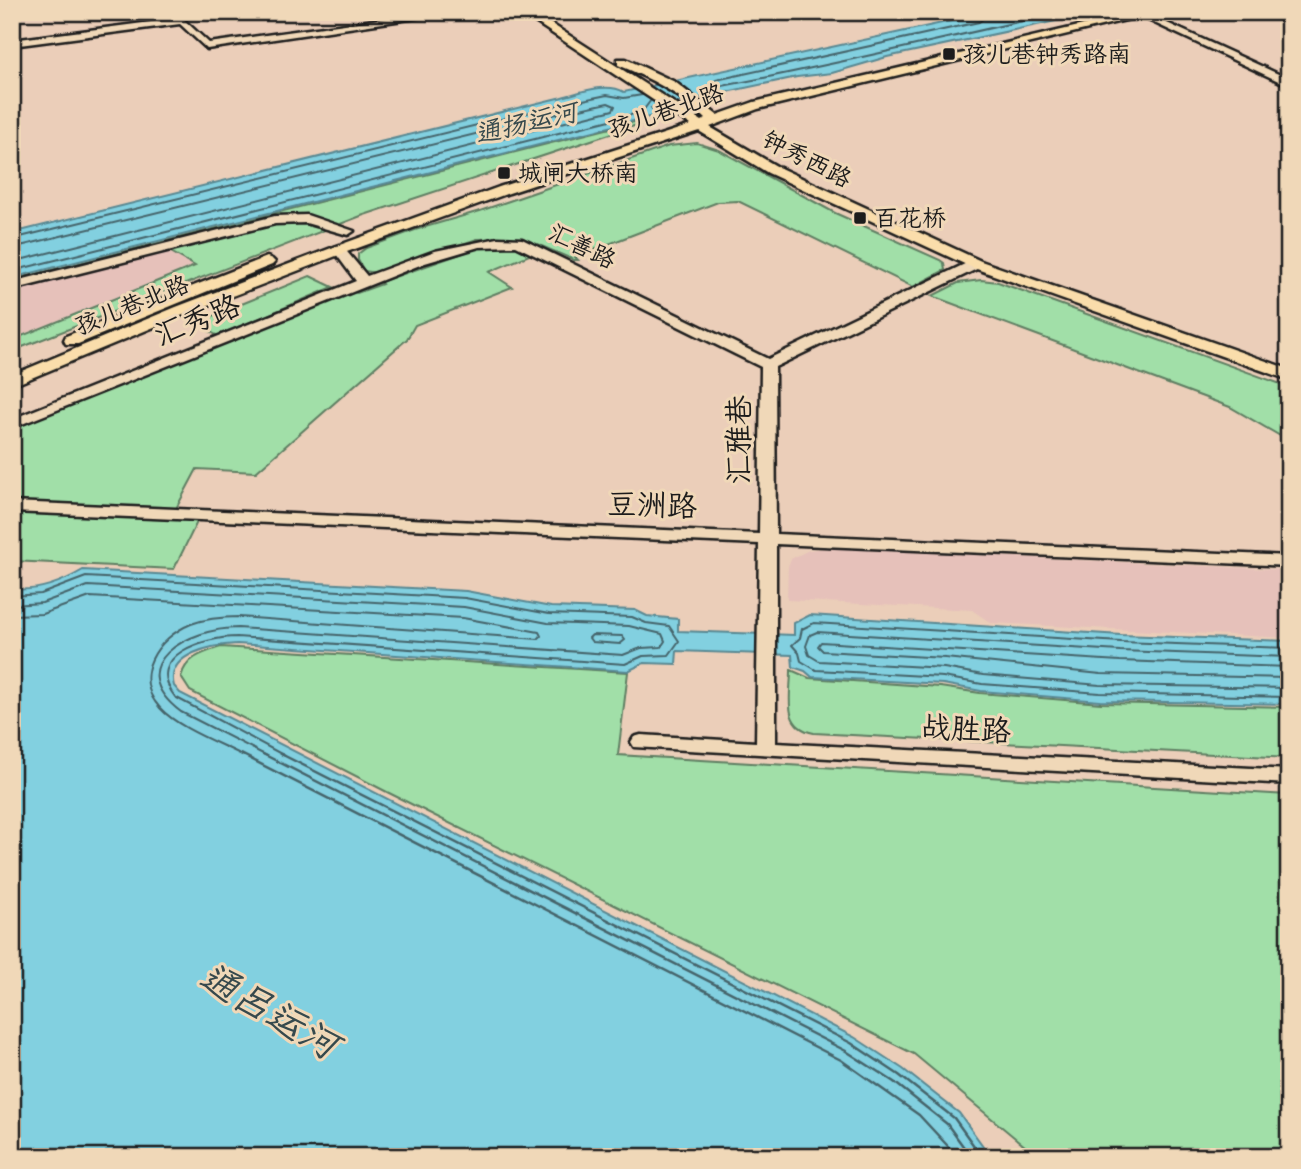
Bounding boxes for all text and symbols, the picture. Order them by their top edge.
place label: 孩儿巷钟秀路南 [963,39,1131,69]
marker: 孩儿巷钟秀路南 [941,46,957,62]
street label: 孩儿巷北路 [604,77,728,145]
water label: 通扬运河 [472,94,584,151]
street label: 钟秀西路 [757,124,857,194]
place label: 城闸大桥南 [518,158,638,188]
marker: 城闸大桥南 [496,165,512,181]
place label: 百花桥 [874,203,946,233]
marker: 百花桥 [852,210,868,226]
street label: 汇善路 [543,217,621,275]
street label: 孩儿巷北路 [71,269,193,341]
street label: 汇秀路 [148,286,246,354]
street label: 汇雅巷 [720,395,758,485]
street label: 豆洲路 [606,484,698,526]
street label: 战胜路 [920,708,1012,750]
water label: 通吕运河 [191,953,352,1072]

